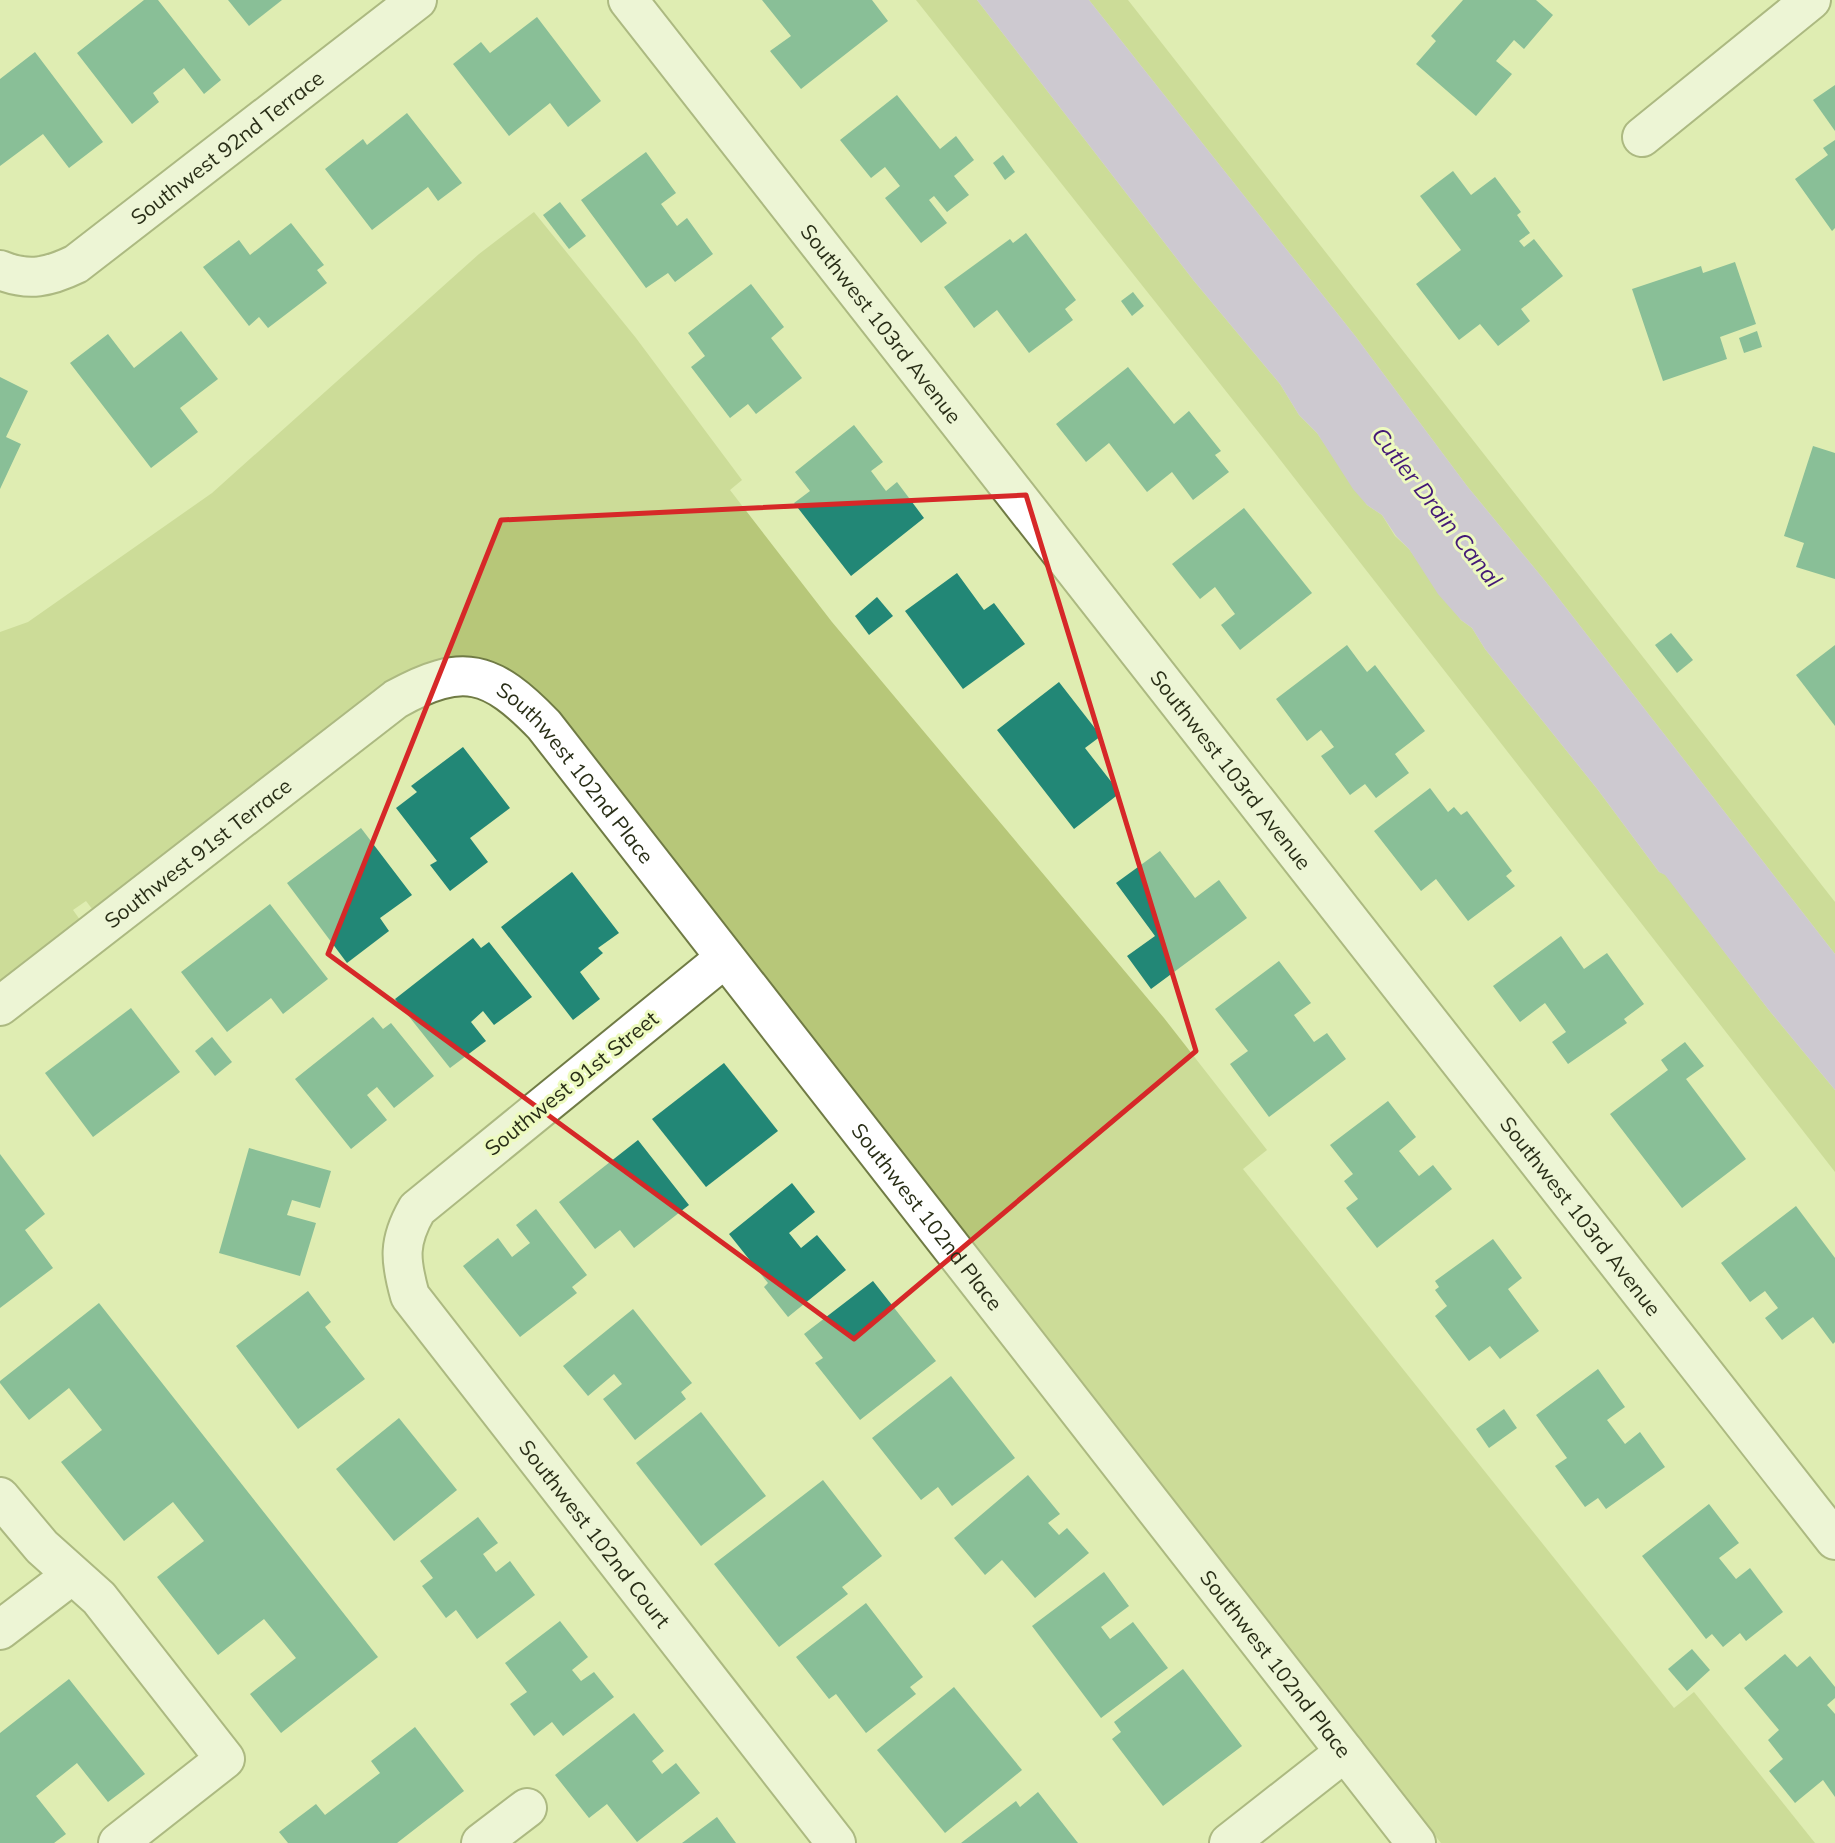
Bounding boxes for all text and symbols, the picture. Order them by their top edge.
street label: Southwest 92nd Terrace [125,64,329,230]
street label: Southwest 103rd Avenue [795,219,968,428]
water label: Cutler Drain Canal [1365,421,1509,593]
street label: Southwest 103rd Avenue [1145,665,1317,875]
street label: Southwest 102nd Place [492,676,660,868]
street label: Southwest 91st Terrace [99,772,296,933]
street label: Southwest 91st Street [479,1005,663,1161]
street label: Southwest 103rd Avenue [1495,1111,1667,1321]
street label: Southwest 102nd Place [846,1118,1009,1315]
street label: Southwest 102nd Court [514,1434,676,1633]
street label: Southwest 102nd Place [1195,1565,1357,1763]

